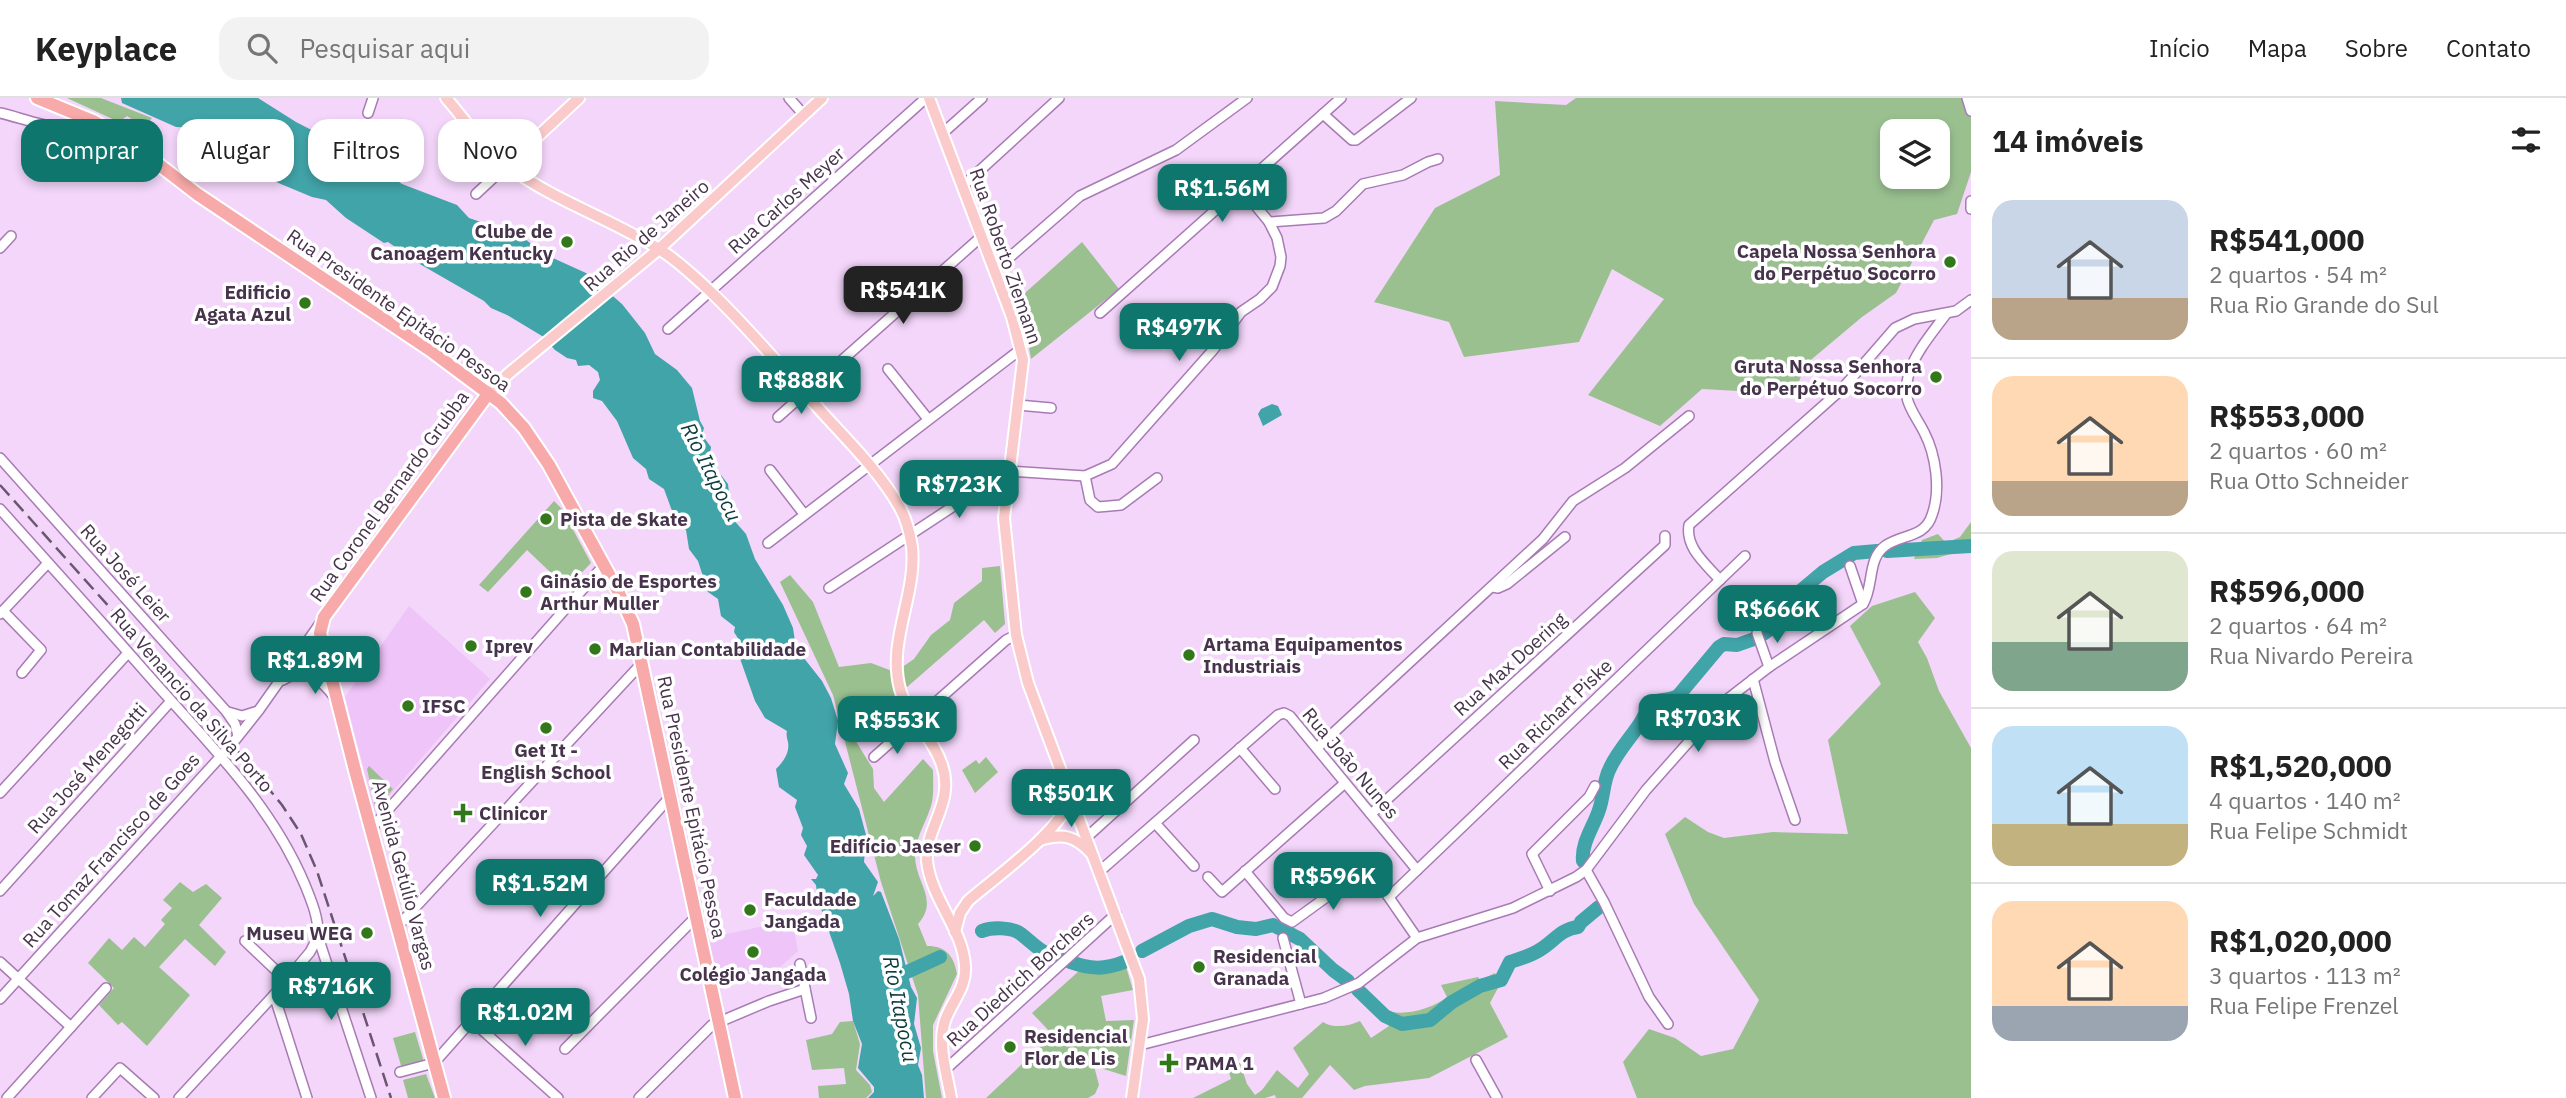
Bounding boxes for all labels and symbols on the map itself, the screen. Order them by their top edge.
street label: Rua Carlos Meyer [723,141,849,259]
pin: R$1.56M [1157,164,1287,224]
street label: Rua Roberto Ziemann [965,165,1047,347]
street label: Rua Rio de Janeiro [578,174,714,296]
place label: Clube de Canoagem Kentucky [370,219,554,265]
street label: Rua Presidente Epitácio Pessoa [282,223,516,397]
marker: Clube de Canoagem Kentucky [559,234,575,250]
place label: Capela Nossa Senhora do Perpétuo Socorro [1737,239,1936,285]
marker: Capela Nossa Senhora do Perpétuo Socorro [1942,254,1958,270]
pin: R$541K [846,266,960,326]
place label: Edificio Agata Azul [194,280,291,326]
marker: Edificio Agata Azul [297,295,313,311]
pin: R$497K [1122,303,1236,363]
place label: Gruta Nossa Senhora do Perpétuo Socorro [1734,354,1922,400]
pin: R$888K [744,356,858,416]
marker: Gruta Nossa Senhora do Perpétuo Socorro [1928,369,1944,385]
street label: Rua Coronel Bernardo Grubba [304,386,474,606]
water label: Rio Itapocu [675,417,749,526]
pin: R$723K [902,460,1016,520]
place label: Pista de Skate [560,507,688,531]
marker: Pista de Skate [538,511,554,527]
street label: Rua José Leier [76,519,176,627]
place label: Ginásio de Esportes Arthur Muller [540,569,717,615]
marker: Ginásio de Esportes Arthur Muller [518,584,534,600]
pin: R$666K [1720,586,1834,645]
street label: Rua Venancio da Silva Porto [105,603,279,797]
street label: Rua Max Doering [1449,607,1571,721]
place label: Artama Equipamentos Industriais [1203,632,1403,678]
place label: Iprev [485,634,534,658]
pin: R$1.89M [250,636,380,696]
place label: Marlian Contabilidade [609,637,806,661]
marker: Iprev [463,638,479,654]
marker: Marlian Contabilidade [587,641,603,657]
marker: Artama Equipamentos Industriais [1181,647,1197,663]
street label: Rua Richart Piske [1493,654,1617,774]
street label: Rua Presidente Epitácio Pessoa [652,674,732,940]
place label: IFSC [422,694,466,718]
pin: R$703K [1641,694,1755,754]
pin: R$553K [840,696,954,756]
street label: Rua José Menegotti [22,698,152,838]
marker: IFSC [400,698,416,714]
street label: Rua João Nunes [1297,702,1405,824]
marker: Get It - English School [538,720,554,736]
place label: Get It - English School [481,738,611,784]
street label: Rua Tomaz Francisco de Goes [17,748,205,952]
pin: R$501K [1014,770,1128,829]
street label: Avenida Getúlio Vargas [367,777,441,973]
place label: Clinicor [479,801,548,825]
marker: Clinicor [453,803,473,823]
place label: Edifício Jaeser [830,834,961,858]
marker: Edifício Jaeser [967,838,983,854]
pin: R$596K [1276,852,1390,912]
pin: R$1.52M [475,860,605,919]
place label: Faculdade Jangada [764,887,857,933]
marker: Faculdade Jangada [742,902,758,918]
street label: Rua Diedrich Borchers [941,907,1099,1051]
place label: Museu WEG [246,921,353,945]
marker: Museu WEG [359,925,375,941]
marker: Colégio Jangada [745,944,761,960]
place label: Residencial Granada [1213,944,1317,990]
water label: Rio Itapocu [877,953,925,1064]
marker: Residencial Granada [1191,959,1207,975]
pin: R$716K [274,962,388,1022]
place label: Colégio Jangada [679,962,827,986]
pin: R$1.02M [460,988,590,1048]
place label: Residencial Flor de Lis [1024,1024,1128,1070]
marker: Residencial Flor de Lis [1002,1039,1018,1055]
place label: PAMA 1 [1185,1051,1254,1075]
marker: PAMA 1 [1159,1053,1179,1073]

